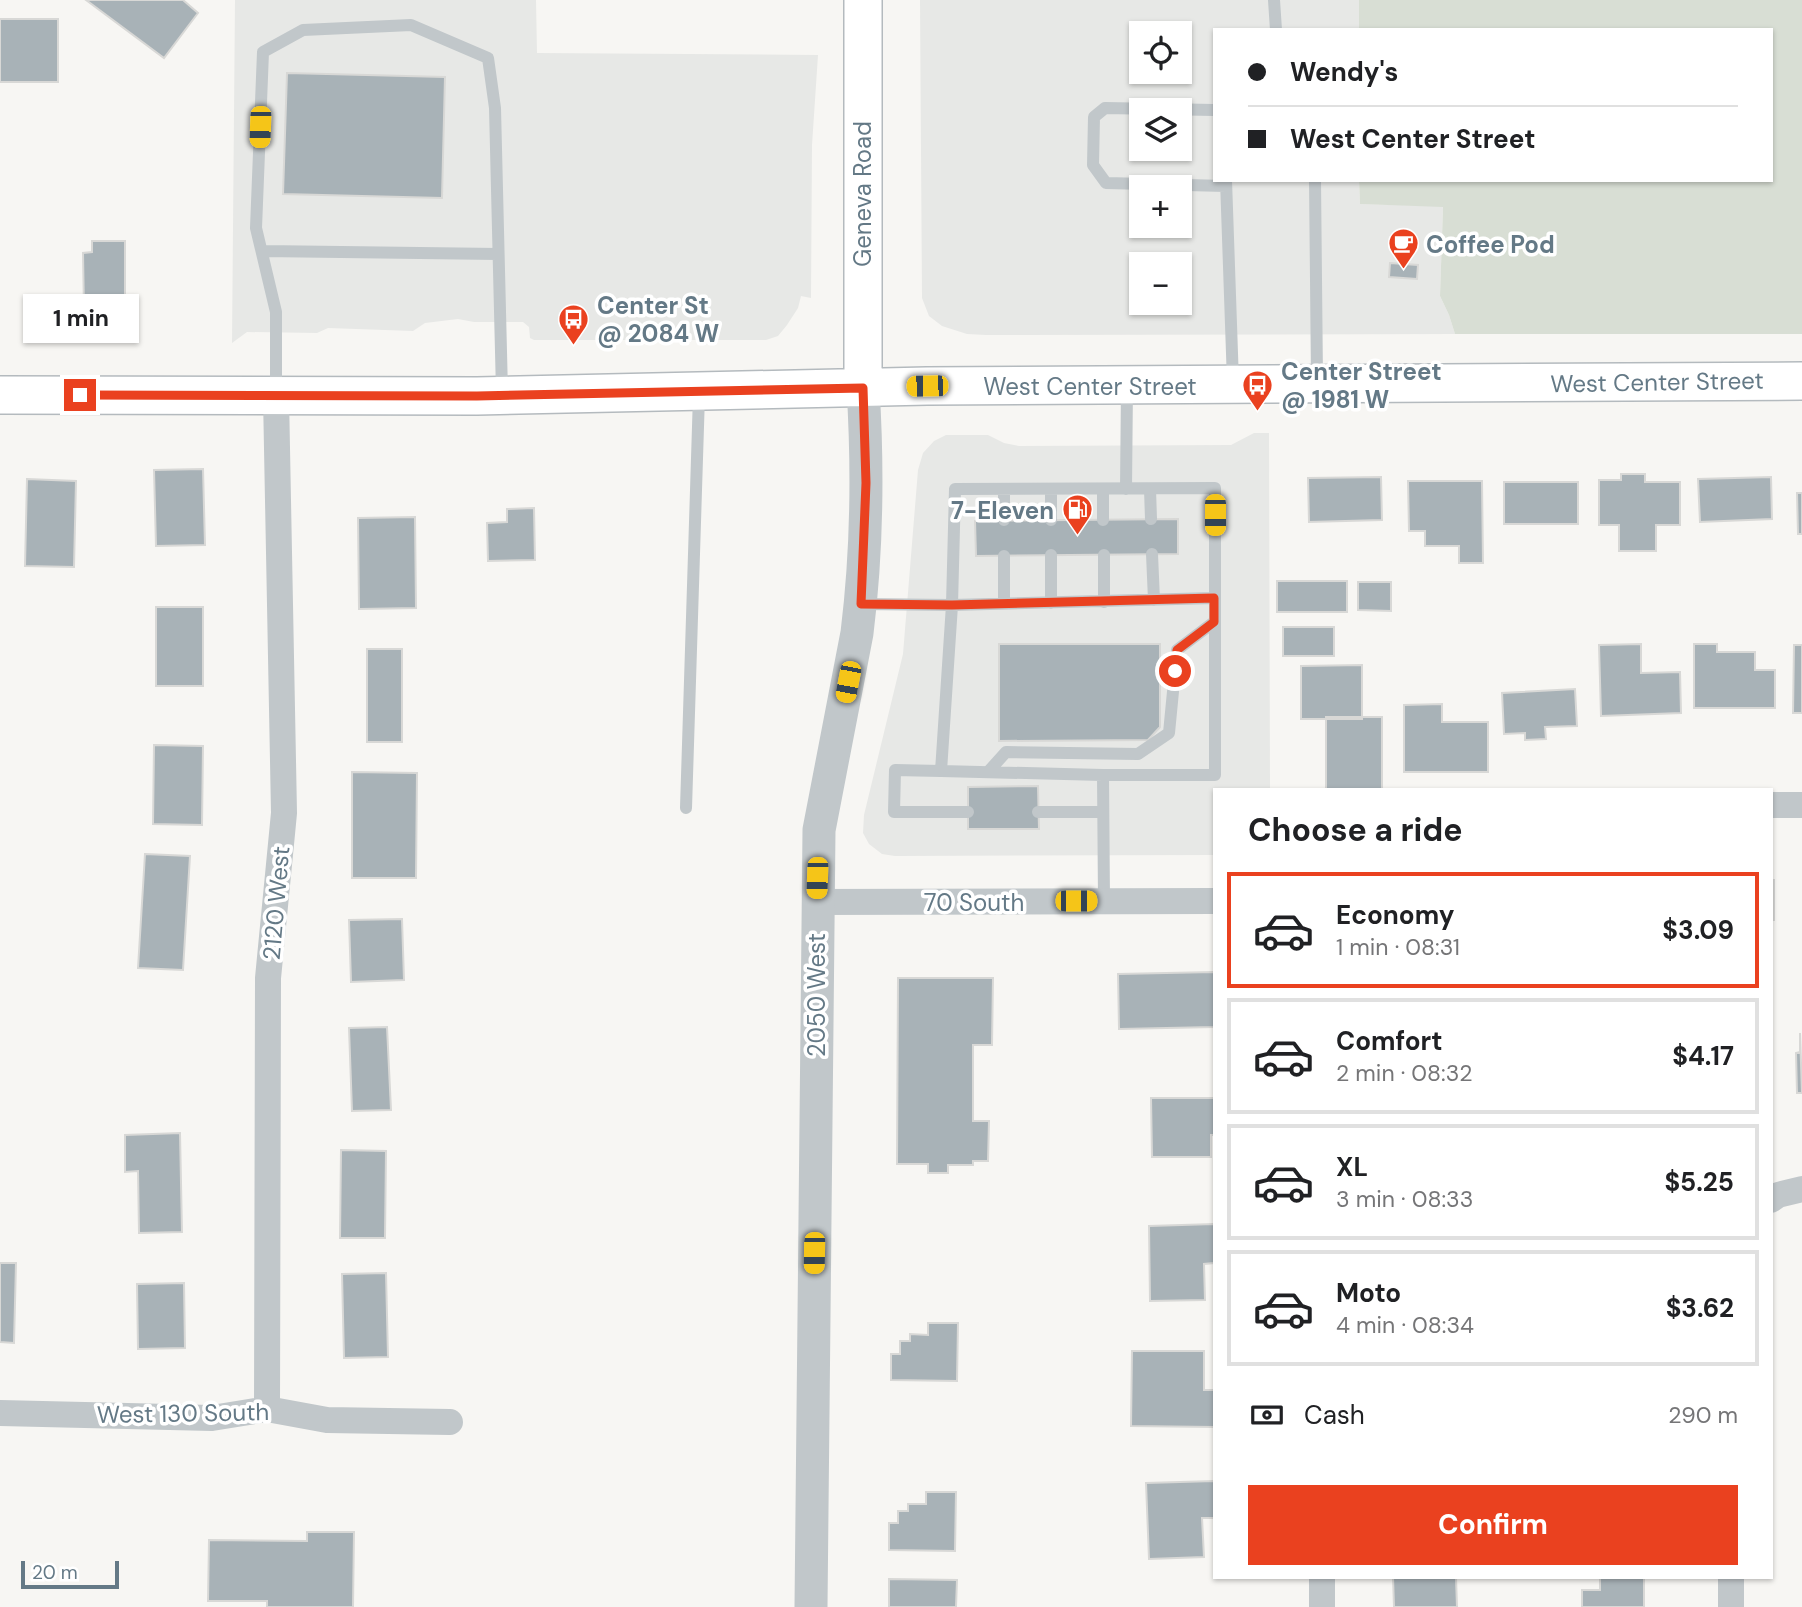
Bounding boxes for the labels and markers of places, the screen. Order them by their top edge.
cafe icon: Coffee Pod [1386,227,1420,271]
place label: Coffee Pod [1426,229,1555,260]
place label: Center St @ 2084 W [597,290,719,349]
bus stop icon: Center St @ 2084 W [557,302,591,346]
place label: Center Street @ 1981 W [1281,356,1442,415]
bus stop icon: Center Street @ 1981 W [1241,368,1275,412]
fuel station icon: 7-Eleven [1060,493,1094,537]
place label: 7-Eleven [951,495,1054,526]

